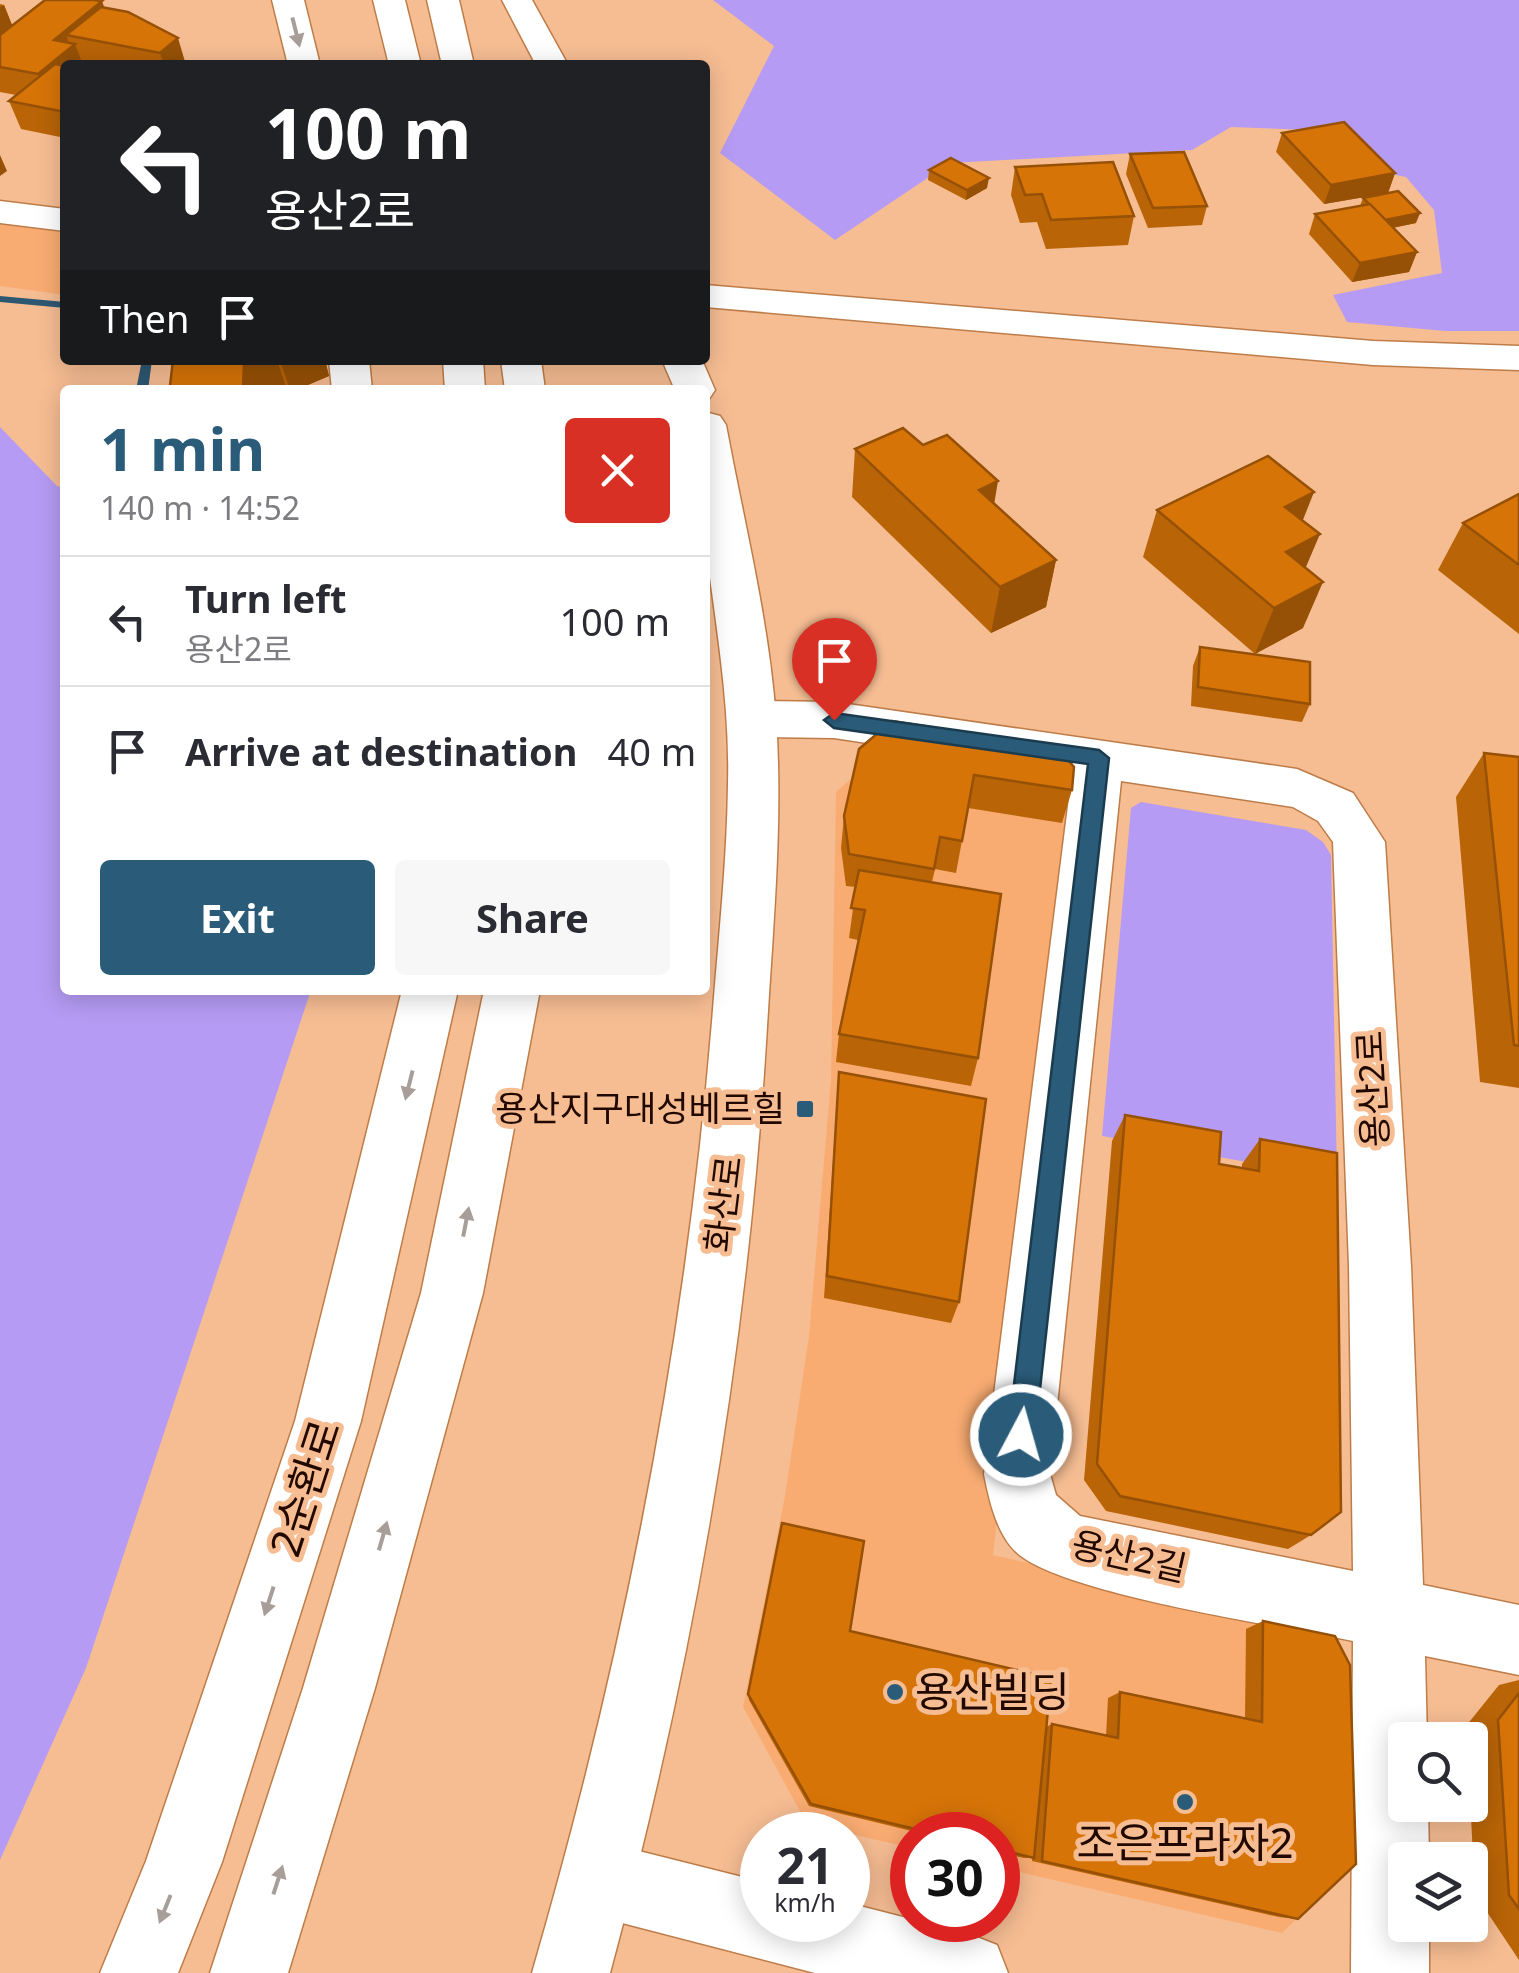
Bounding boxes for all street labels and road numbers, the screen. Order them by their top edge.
street label: 용산2로 [1345,1030,1398,1149]
street label: 화산로 [693,1153,752,1255]
street label: 2순환로 [255,1412,352,1563]
street label: 용산2길 [1067,1520,1191,1592]

